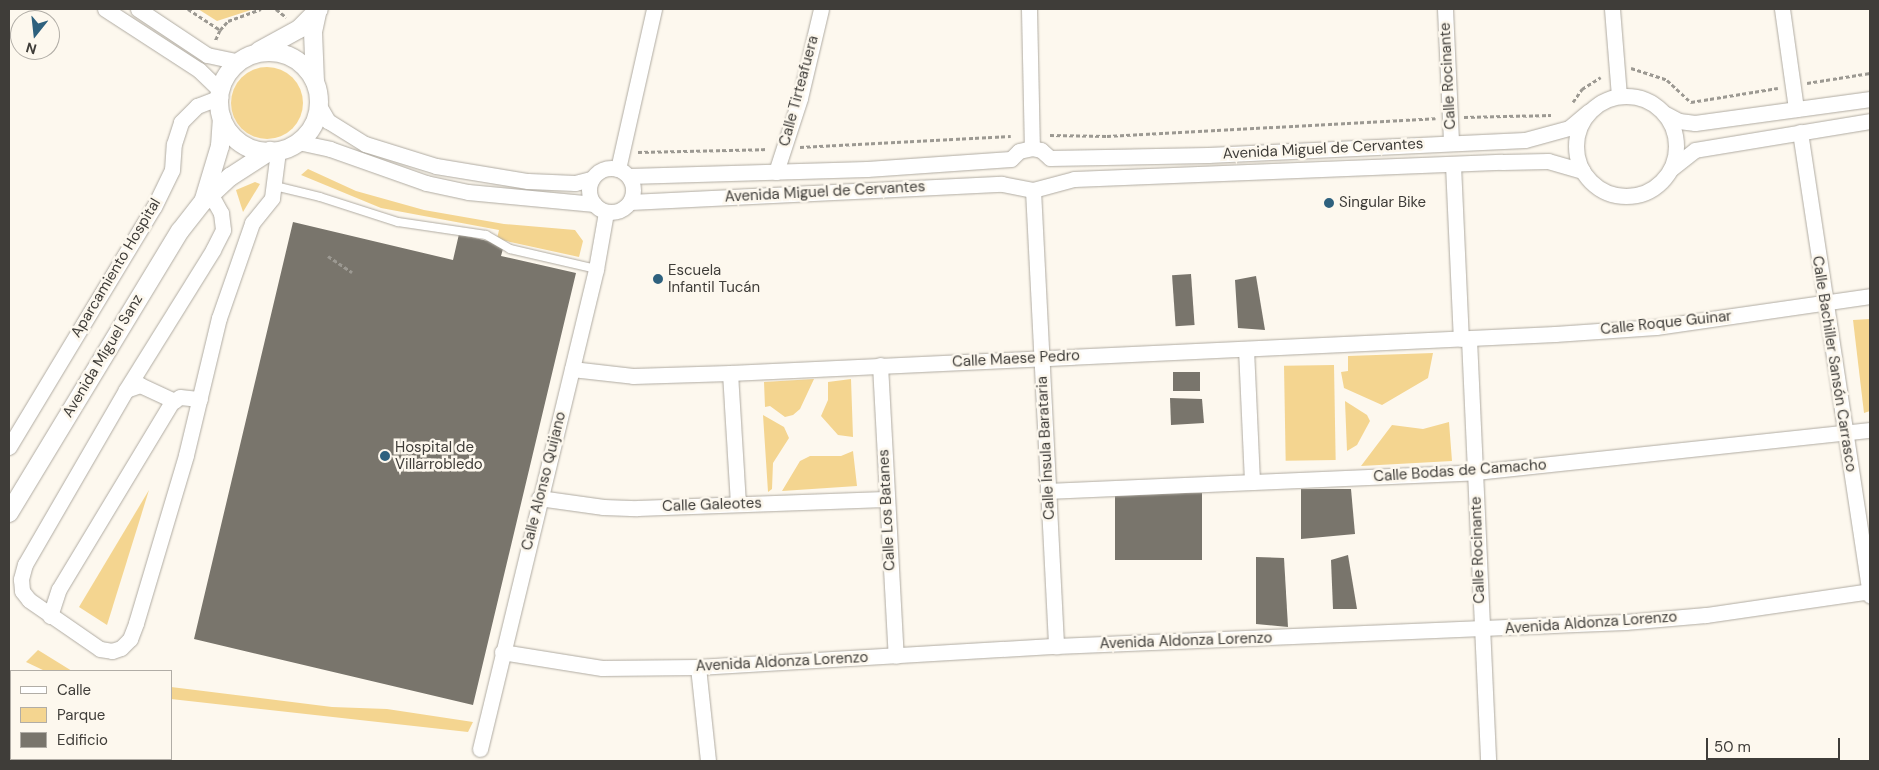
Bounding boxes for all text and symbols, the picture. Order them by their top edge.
north arrow [10,10,60,60]
street label: Calle Rocinante [1436,22,1460,130]
street label: Calle Tirteafuera [776,34,822,148]
text: N [24,38,39,59]
street label: Avenida Miguel de Cervantes [1222,135,1424,163]
street label: Avenida Miguel de Cervantes [724,178,926,206]
place label: Singular Bike [1339,194,1426,212]
street label: Aparcamiento Hospital [67,195,165,341]
marker: Singular Bike [1323,197,1335,209]
street label: Calle Bachiller Sansón Carrasco [1808,255,1860,473]
place label: Escuela Infantil Tucán [668,261,760,296]
marker: Escuela Infantil Tucán [652,273,664,285]
street label: Avenida Miguel Sanz [59,291,147,421]
street label: Calle Roque Guinar [1599,307,1733,339]
street label: Calle Maese Pedro [952,347,1080,371]
street label: Calle Ínsula Barataria [1033,376,1059,520]
street label: Calle Alonso Quijano [518,410,570,552]
place label: Hospital de Villarrobledo [395,438,483,473]
street label: Calle Los Batanes [875,449,899,571]
marker: Hospital de Villarrobledo [379,450,391,462]
street label: Calle Bodas de Camacho [1373,456,1547,486]
street label: Calle Galeotes [662,494,762,516]
street label: Calle Rocinante [1467,496,1489,604]
street label: Avenida Aldonza Lorenzo [1504,608,1678,638]
street label: Avenida Aldonza Lorenzo [1099,629,1273,653]
street label: Avenida Aldonza Lorenzo [695,648,869,676]
legend [10,670,172,760]
text: Calle [57,680,91,700]
text: Parque [57,705,105,725]
scale bar [1709,728,1843,760]
text: Edificio [57,730,108,750]
text: 50 m [1714,737,1751,757]

